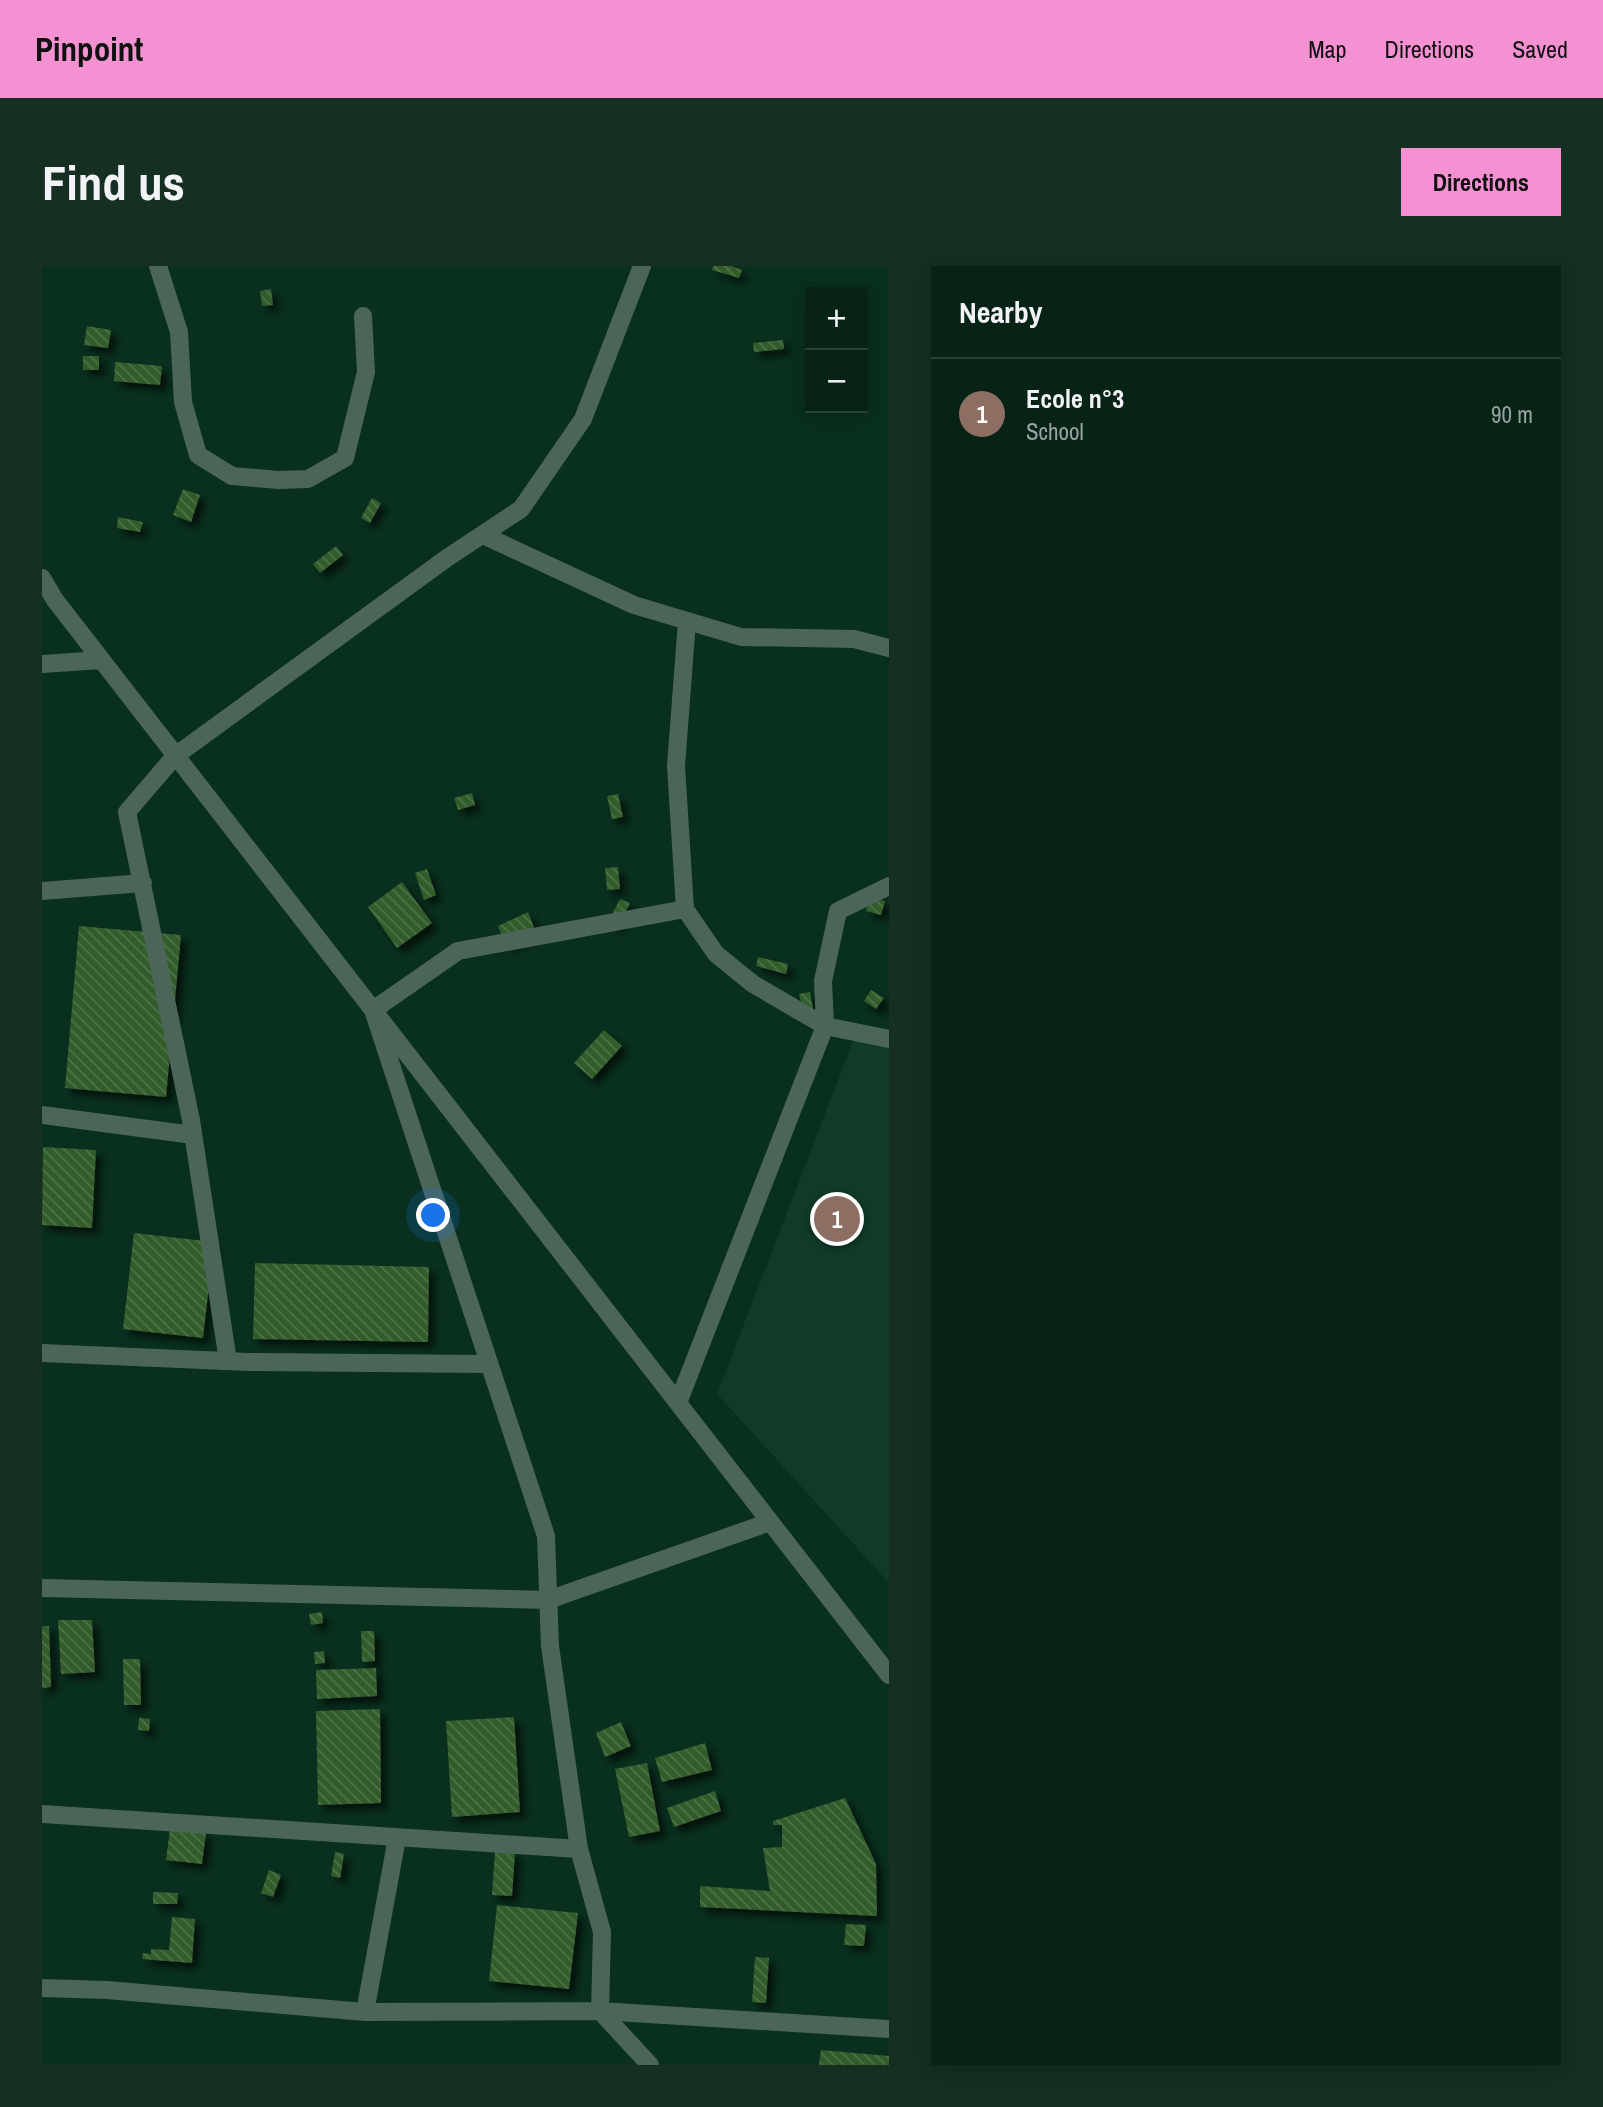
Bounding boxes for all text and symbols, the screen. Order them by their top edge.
text: Pinpoint [35,27,143,71]
text: Map [1308,33,1346,65]
text: Directions [1384,33,1474,65]
text: Saved [1512,33,1568,65]
button: Directions [1401,148,1561,216]
text: Find us [42,149,185,215]
map controls [805,287,868,413]
button: + [805,287,868,350]
text: Nearby [959,292,1042,332]
button: − [805,350,868,413]
text: Ecole n°3 [1026,381,1124,416]
text: 1 [977,399,987,430]
text: 90 m [1491,399,1533,430]
text: School [1026,416,1084,447]
pin: 1 [814,1193,860,1245]
your location [416,1198,450,1232]

